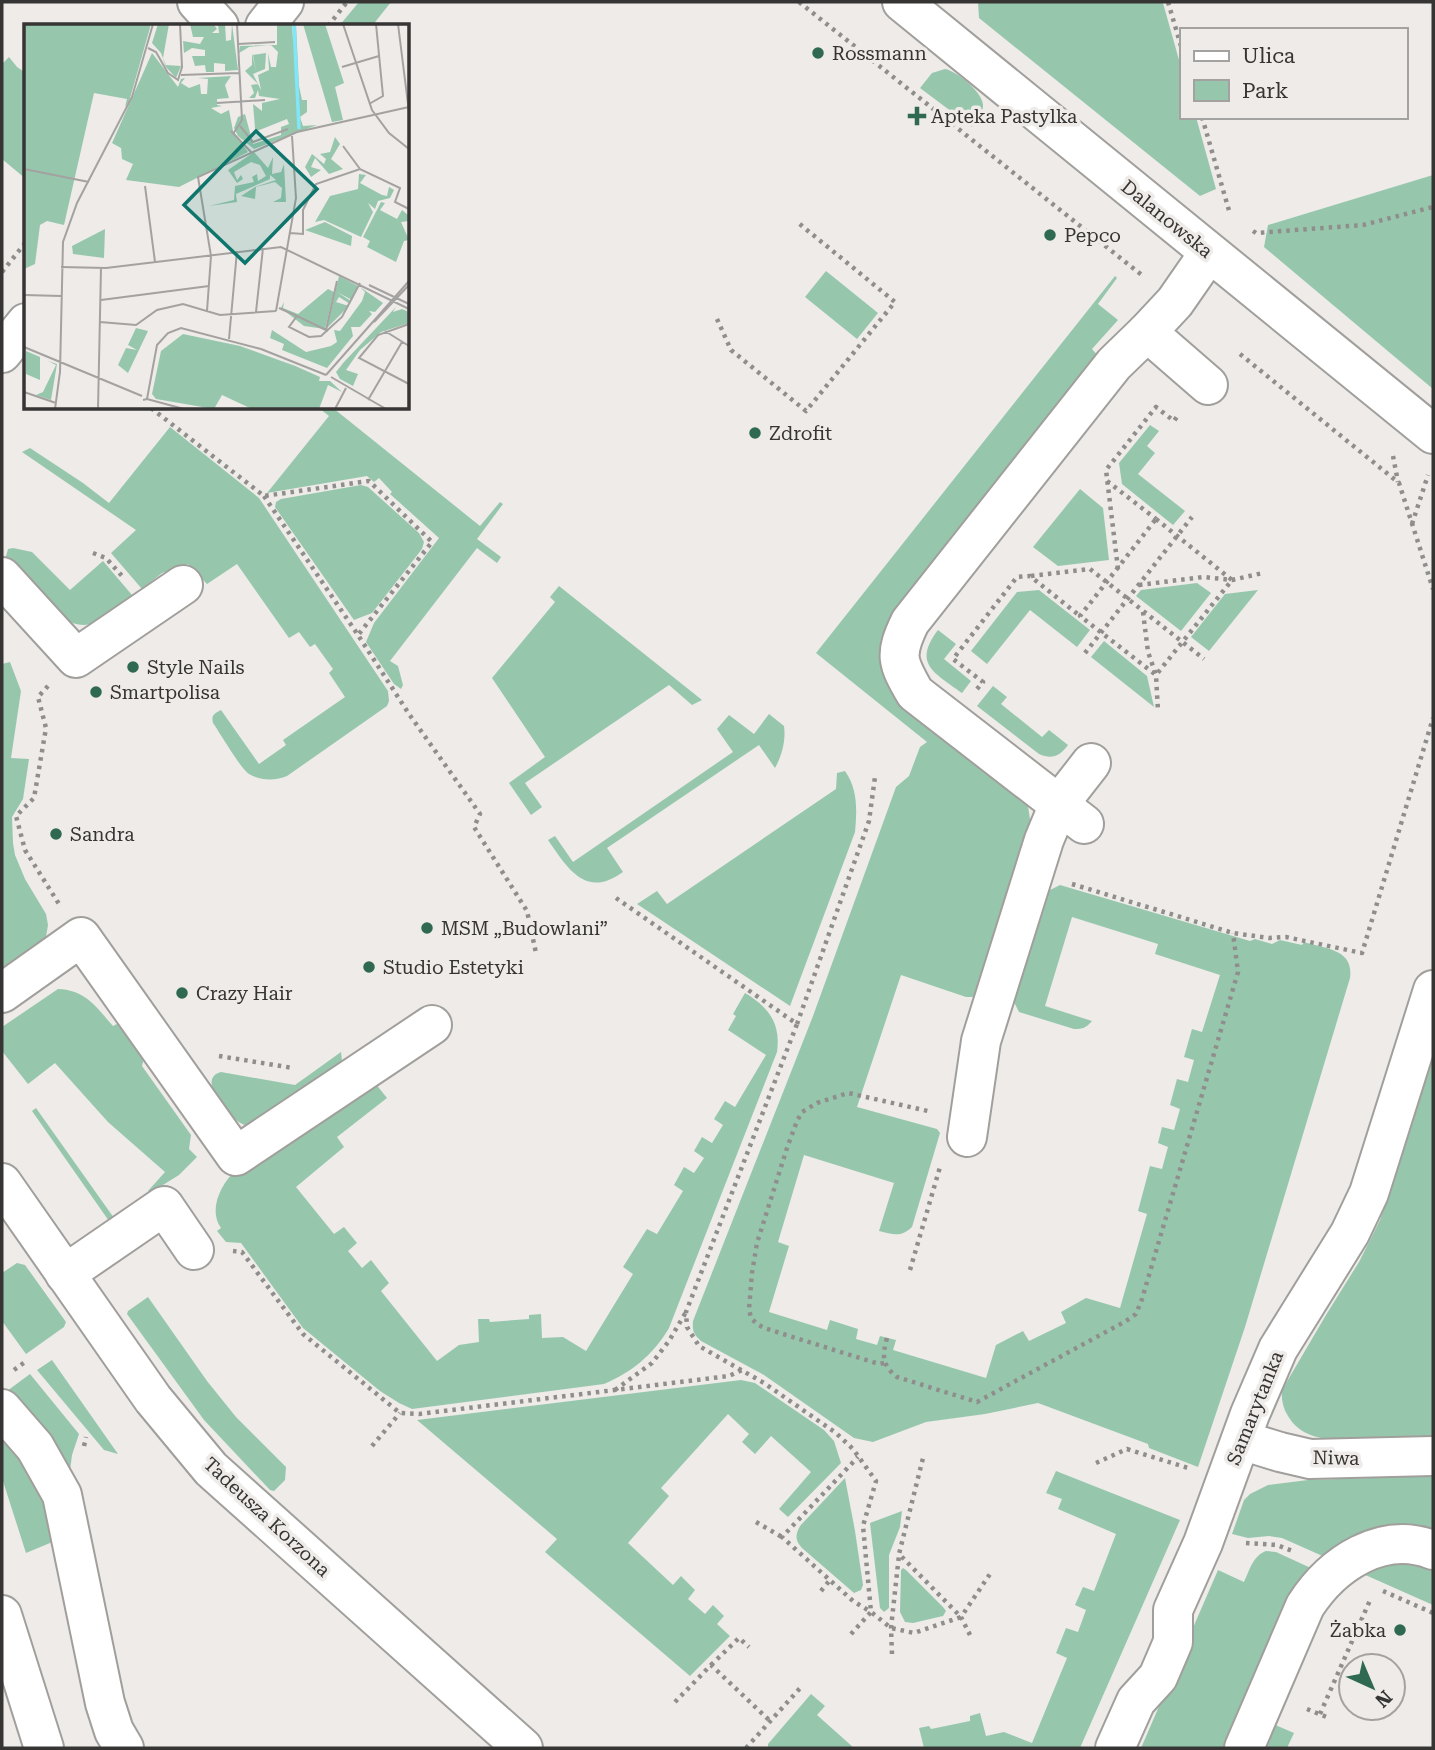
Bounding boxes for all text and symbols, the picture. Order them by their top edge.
inset map [24,24,410,410]
legend [1180,28,1407,119]
place label: Rossmann [832,42,927,65]
text: Ulica [1242,44,1296,68]
marker: Rossmann [810,45,826,61]
text: Park [1242,79,1288,103]
place label: Apteka Pastylka [931,105,1078,128]
marker: Apteka Pastylka [909,108,925,124]
street label: Dalanowska [1117,175,1218,263]
place label: Pepco [1064,224,1121,247]
marker: Pepco [1042,227,1058,243]
place label: Zdrofit [769,422,832,445]
marker: Zdrofit [747,425,763,441]
place label: Style Nails [147,656,245,679]
marker: Style Nails [125,659,141,675]
place label: Smartpolisa [110,681,221,704]
marker: Smartpolisa [88,684,104,700]
place label: Sandra [70,823,135,846]
marker: Sandra [48,826,64,842]
place label: MSM „Budowlani” [441,917,608,940]
marker: MSM „Budowlani” [419,920,435,936]
place label: Studio Estetyki [383,956,524,979]
marker: Studio Estetyki [361,959,377,975]
place label: Crazy Hair [196,982,293,1005]
marker: Crazy Hair [174,985,190,1001]
street label: Samarytanka [1222,1347,1289,1468]
street label: Niwa [1312,1446,1360,1470]
street label: Tadeusza Korzona [199,1452,336,1582]
place label: Żabka [1330,1619,1387,1642]
marker: Żabka [1392,1622,1408,1638]
north arrow [1337,1652,1407,1722]
text: N [1370,1686,1397,1712]

